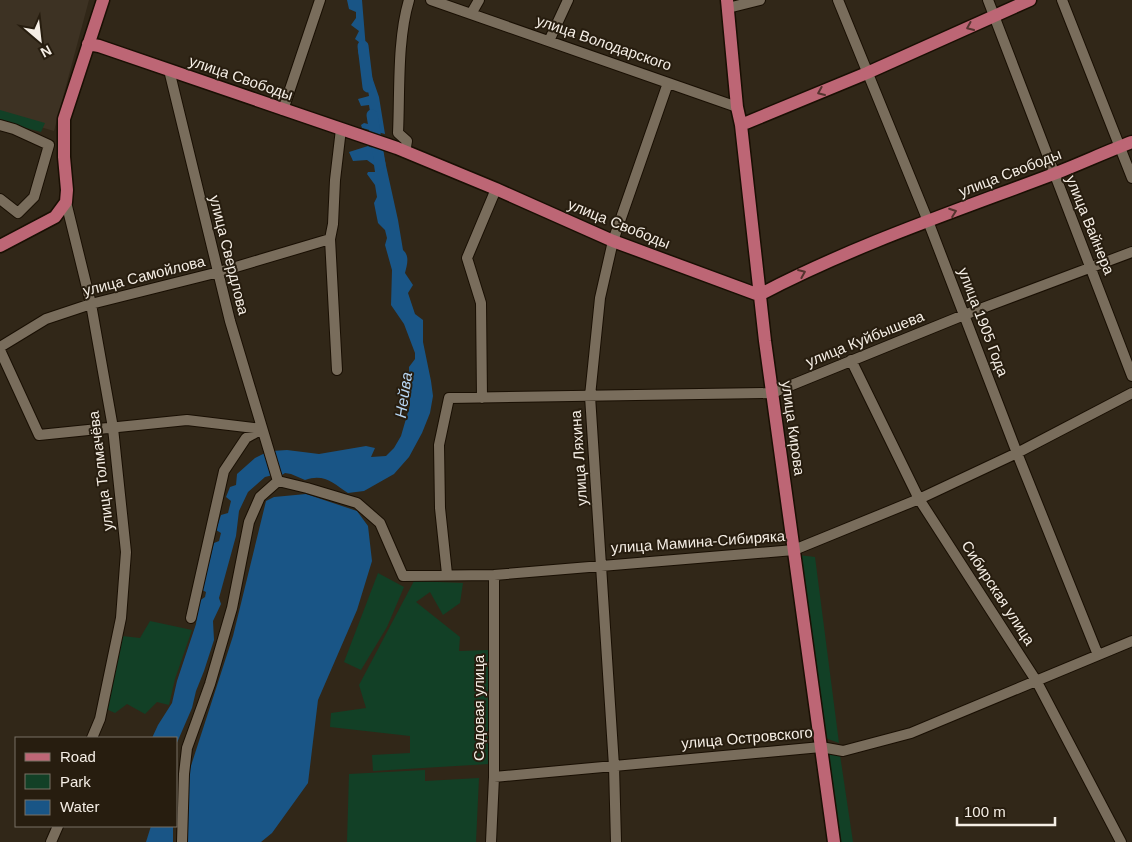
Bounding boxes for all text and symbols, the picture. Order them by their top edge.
street label: улица Володарского [534,11,674,74]
north arrow [15,15,65,65]
one-way arrow [966,21,975,32]
text: N [38,42,54,61]
street label: улица Свободы [187,52,295,103]
one-way arrow [817,85,826,96]
street label: улица Свободы [956,145,1064,200]
street label: улица Вайнера [1063,173,1118,277]
street label: улица Свердлова [206,193,253,317]
street label: улица Свободы [566,195,673,252]
one-way arrow [948,207,957,218]
street label: улица Самойлова [81,252,207,299]
street label: улица 1905 Года [955,265,1012,379]
one-way arrow [797,269,806,279]
street label: улица Куйбышева [803,307,927,370]
water label: Нейва [392,371,415,419]
street label: улица Кирова [778,380,809,477]
street label: улица Толмачёва [85,409,116,532]
street label: улица Ляхина [567,409,590,506]
street label: улица Мамина-Сибиряка [610,527,786,556]
street label: Сибирская улица [958,537,1039,649]
street label: Садовая улица [470,654,487,761]
street label: улица Островского [680,723,813,752]
legend [15,737,178,827]
text: Road [60,748,96,765]
text: Park [60,773,91,790]
scale bar [957,794,1054,826]
text: Water [60,798,99,815]
text: 100 m [964,803,1006,820]

